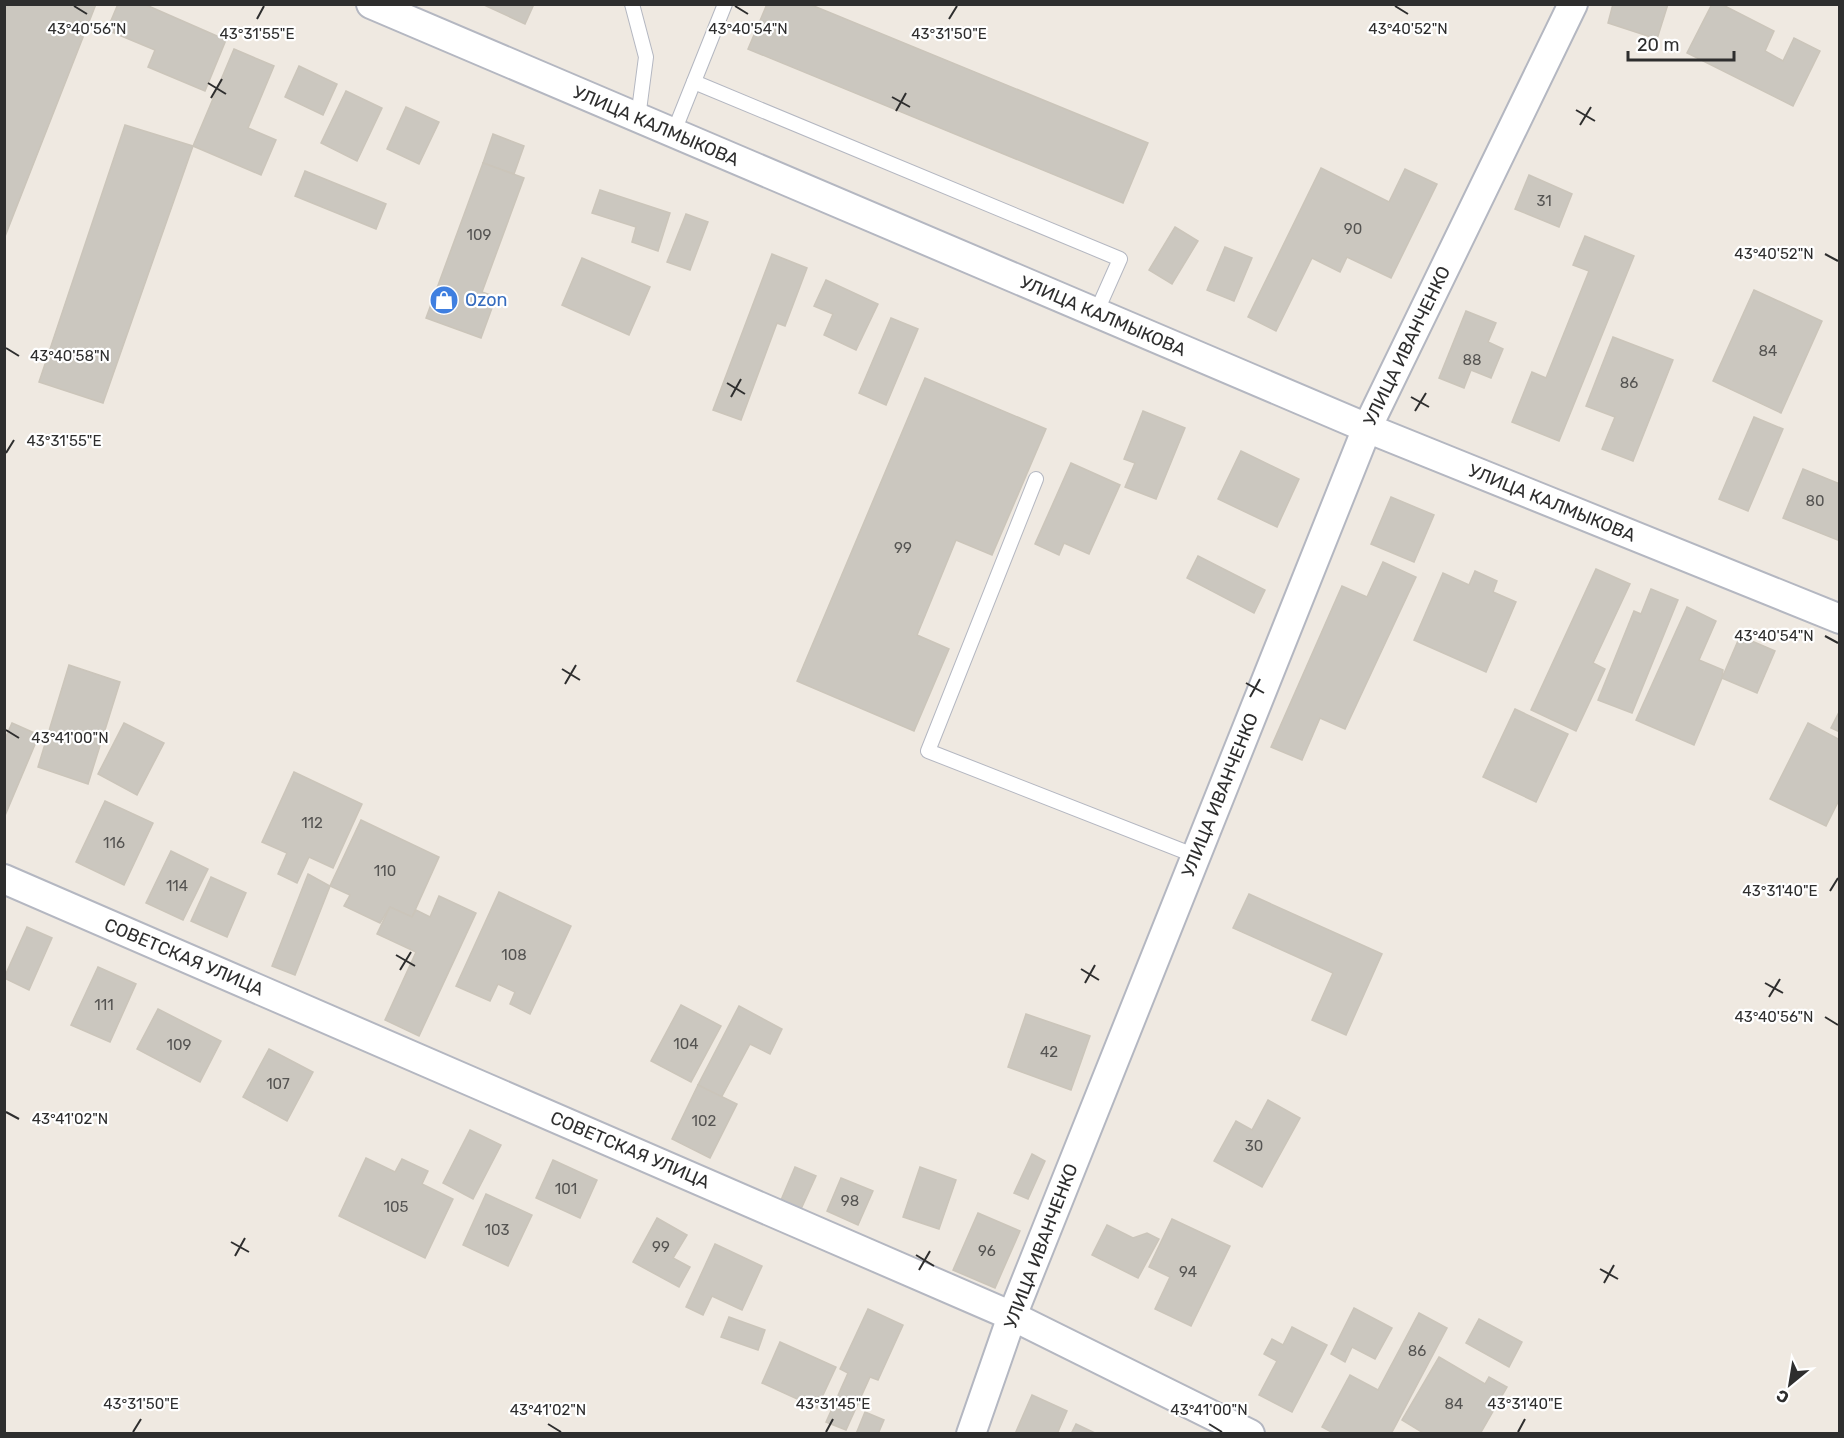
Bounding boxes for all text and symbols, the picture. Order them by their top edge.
text: 43°40'56"N [47,20,127,38]
text: 43°40'54"N [708,20,788,38]
text: 43°40'52"N [1368,20,1448,38]
scale bar [1628,24,1734,62]
text: 43°31'55"E [219,25,295,43]
text: 43°31'50"E [911,25,987,43]
text: 20 m [1637,34,1679,56]
street label: УЛИЦА КАЛМЫКОВА [570,81,742,171]
house number: 31 [1536,192,1552,210]
house number: 90 [1344,220,1362,238]
house number: 109 [467,226,492,244]
text: 43°40'52"N [1734,245,1814,263]
street label: УЛИЦА ИВАНЧЕНКО [1359,263,1455,429]
street label: УЛИЦА КАЛМЫКОВА [1017,271,1189,361]
shop icon: Ozon [428,284,460,316]
place label: Ozon [465,289,507,311]
house number: 84 [1759,342,1777,360]
text: 43°40'58"N [30,347,110,365]
house number: 88 [1462,351,1482,369]
house number: 86 [1620,374,1638,392]
text: 43°31'55"E [26,432,102,450]
street label: УЛИЦА КАЛМЫКОВА [1465,459,1639,547]
house number: 80 [1805,492,1825,510]
house number: 99 [894,539,912,557]
text: 43°40'54"N [1734,627,1814,645]
street label: УЛИЦА ИВАНЧЕНКО [1177,710,1263,880]
text: 43°41'00"N [31,729,109,747]
house number: 112 [301,814,323,832]
house number: 116 [103,834,125,852]
house number: 110 [374,862,396,880]
house number: 114 [166,877,188,895]
text: 43°31'40"E [1742,882,1818,900]
street label: СОВЕТСКАЯ УЛИЦА [101,914,267,1000]
house number: 108 [501,946,527,964]
house number: 111 [94,996,114,1014]
text: 43°40'56"N [1734,1008,1814,1026]
house number: 104 [673,1035,699,1053]
house number: 109 [167,1036,192,1054]
house number: 42 [1040,1043,1058,1061]
house number: 107 [266,1075,290,1093]
street label: СОВЕТСКАЯ УЛИЦА [547,1107,713,1193]
text: 43°41'02"N [32,1110,108,1128]
house number: 102 [692,1112,717,1130]
house number: 30 [1245,1137,1263,1155]
street label: УЛИЦА ИВАНЧЕНКО [999,1161,1083,1331]
house number: 101 [555,1180,577,1198]
house number: 98 [841,1192,859,1210]
house number: 105 [384,1198,409,1216]
house number: 103 [485,1221,509,1239]
house number: 99 [652,1238,670,1256]
house number: 96 [978,1242,996,1260]
house number: 94 [1179,1263,1197,1281]
house number: 86 [1408,1342,1426,1360]
north arrow [1760,1354,1820,1414]
text: С [1773,1386,1792,1408]
text: 43°31'50"E [103,1395,179,1413]
text: 43°31'45"E [796,1395,870,1413]
house number: 84 [1445,1395,1463,1413]
text: 43°31'40"E [1487,1395,1563,1413]
text: 43°41'02"N [510,1401,586,1419]
text: 43°41'00"N [1170,1401,1248,1419]

